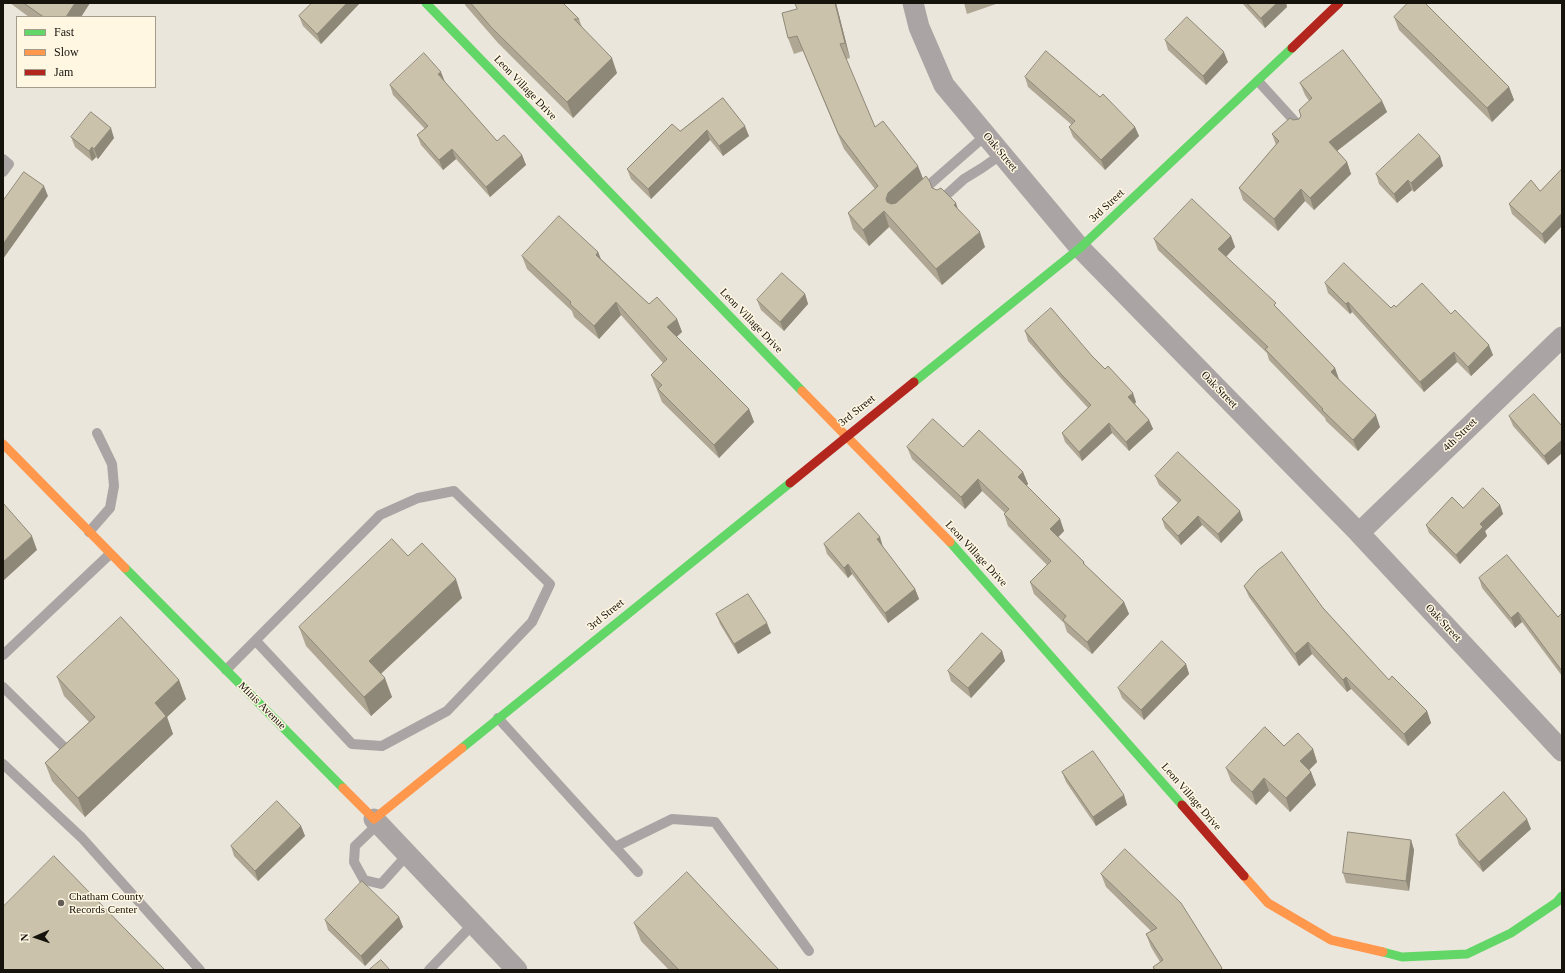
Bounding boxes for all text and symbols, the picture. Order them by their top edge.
legend [16,16,156,88]
text: Fast [54,25,74,39]
text: Slow [54,45,79,59]
street label: Leon Village Drive [491,53,559,123]
text: Jam [54,65,73,79]
street label: Oak Street [980,130,1020,174]
street label: 3rd Street [1087,186,1127,226]
street label: Leon Village Drive [717,286,785,356]
street label: Oak Street [1198,369,1240,411]
street label: 3rd Street [836,392,878,430]
street label: 4th Street [1440,416,1480,454]
street label: Leon Village Drive [942,518,1010,590]
street label: 3rd Street [585,596,627,634]
street label: Oak Street [1422,601,1464,645]
street label: Minis Avenue [235,679,289,733]
street label: Leon Village Drive [1158,761,1224,833]
place label: Chatham County Records Center [69,890,144,916]
marker: Chatham County Records Center [56,898,66,908]
north arrow [16,917,56,957]
text: N [18,933,30,942]

